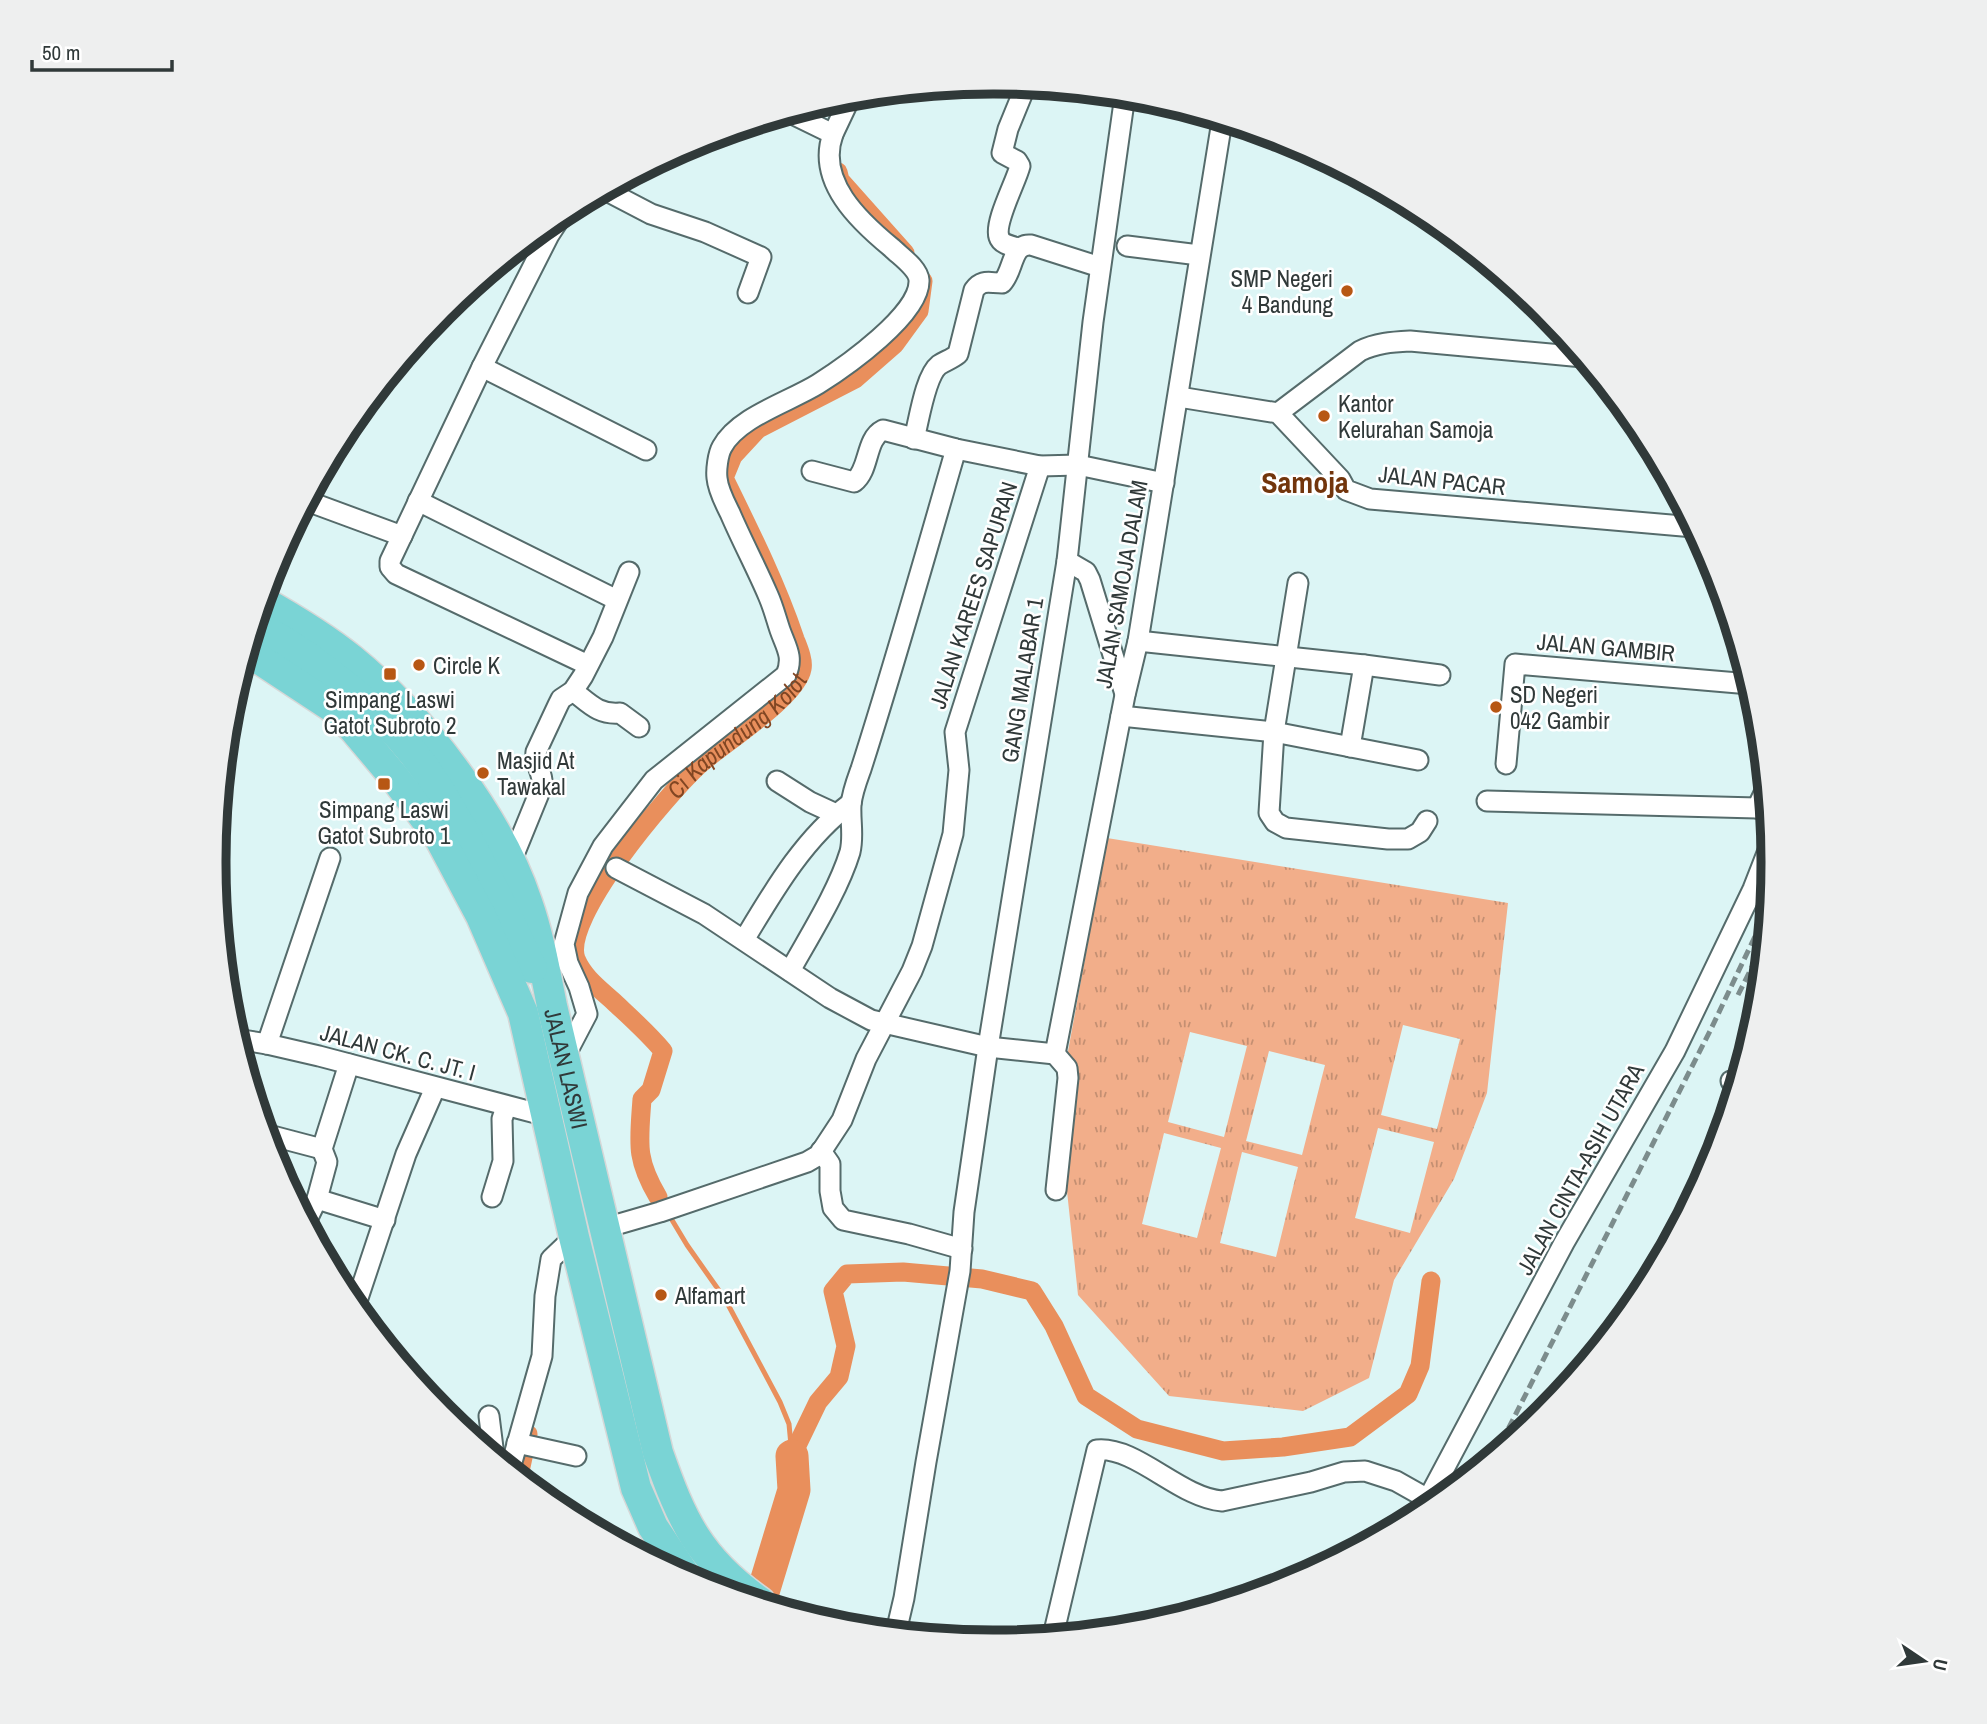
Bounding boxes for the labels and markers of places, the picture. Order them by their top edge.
place label: SMP Negeri 4 Bandung [1231,263,1334,320]
marker: SMP Negeri 4 Bandung [1339,283,1355,299]
place label: Kantor Kelurahan Samoja [1338,388,1494,445]
marker: Kantor Kelurahan Samoja [1316,408,1332,424]
place label: Circle K [433,650,500,681]
marker: Circle K [411,657,427,673]
marker: Simpang Laswi Gatot Subroto 2 [382,666,398,682]
place label: SD Negeri 042 Gambir [1510,679,1610,736]
place label: Simpang Laswi Gatot Subroto 2 [323,684,457,741]
marker: SD Negeri 042 Gambir [1488,699,1504,715]
place label: Masjid At Tawakal [497,745,575,802]
marker: Masjid At Tawakal [475,765,491,781]
marker: Simpang Laswi Gatot Subroto 1 [376,776,392,792]
place label: Simpang Laswi Gatot Subroto 1 [317,794,451,851]
place label: Alfamart [674,1280,745,1311]
marker: Alfamart [653,1287,669,1303]

